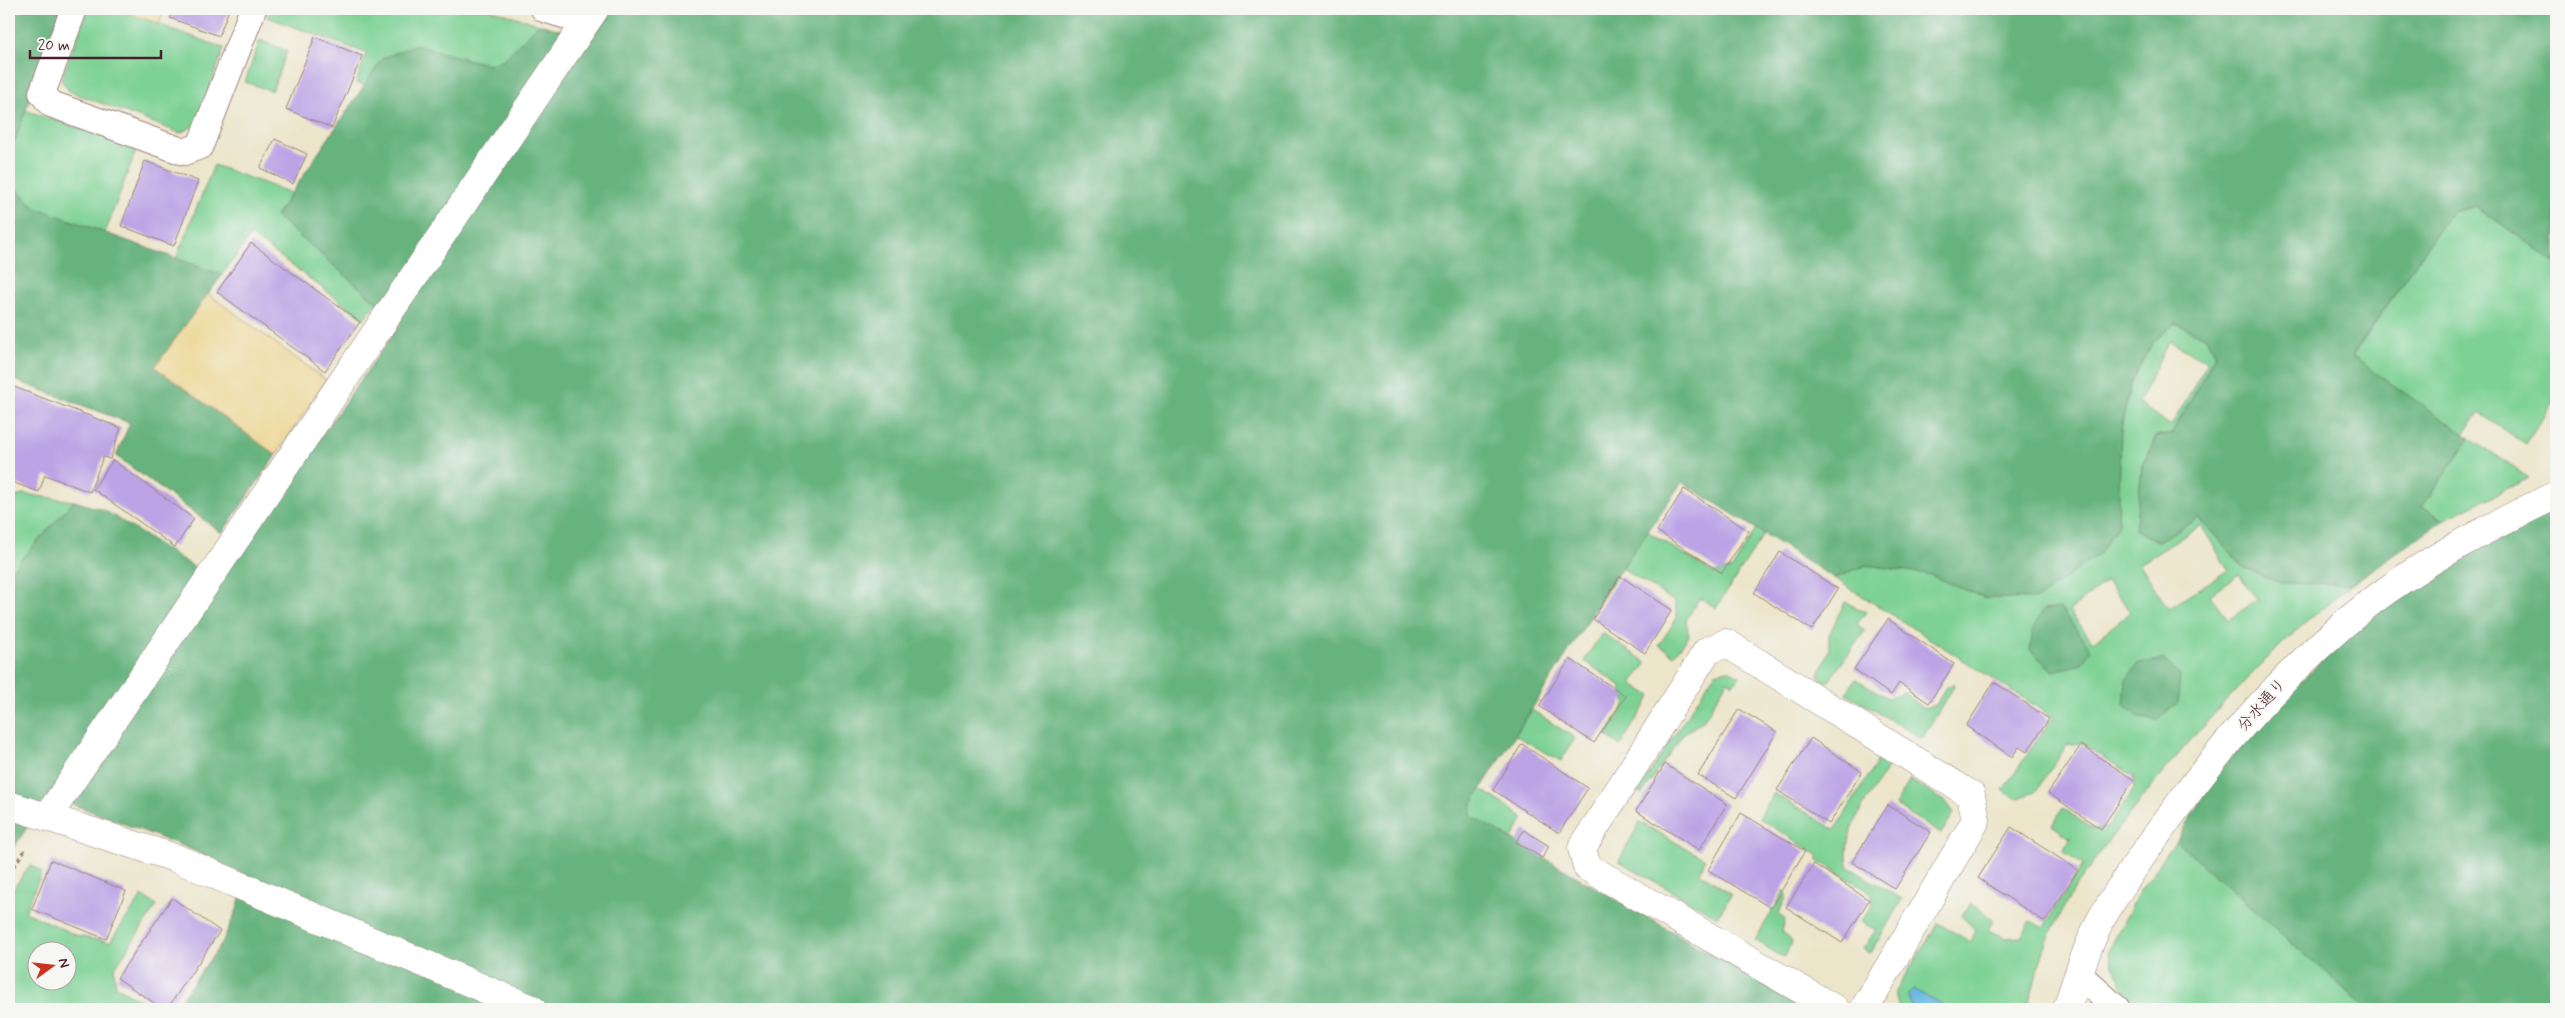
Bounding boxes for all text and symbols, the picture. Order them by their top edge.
scale bar [30,28,161,60]
text: 20 m [38,36,70,56]
street label: 分水通り [2233,674,2291,736]
north arrow [28,940,78,990]
text: N [54,956,73,970]

